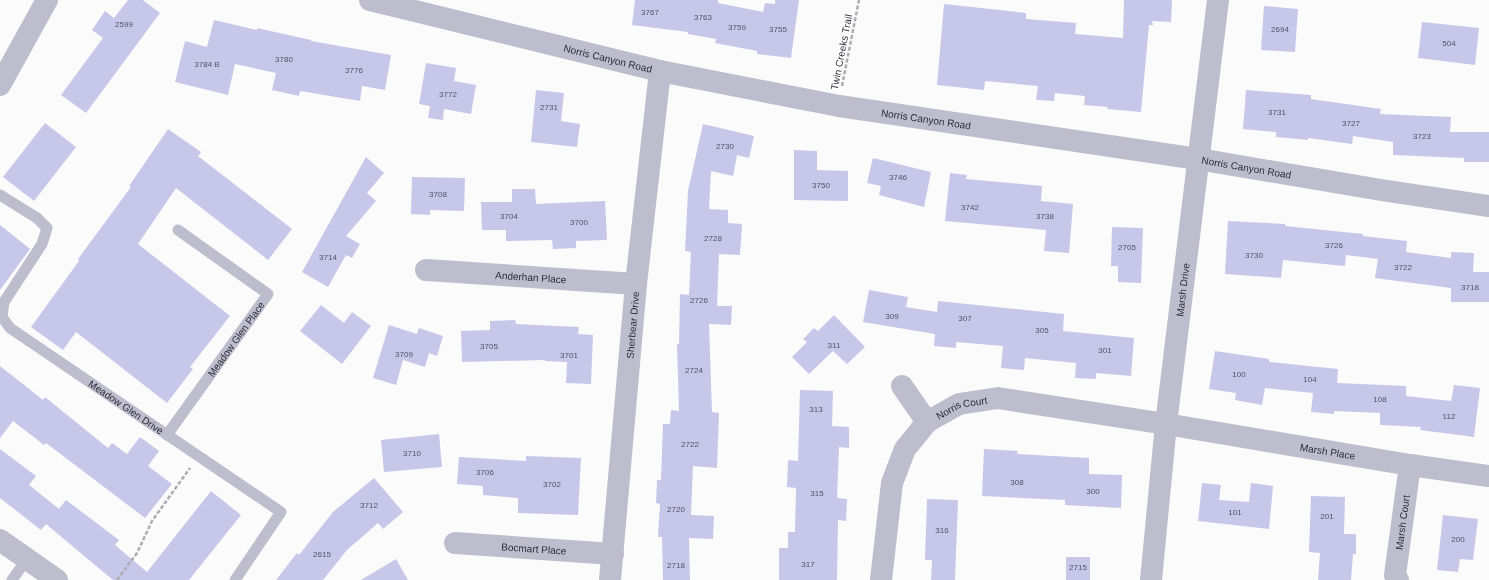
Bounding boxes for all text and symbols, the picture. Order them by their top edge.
house number: 3767 [641,8,659,17]
house number: 3763 [694,13,712,22]
street label: Twin Creeks Trail [829,13,854,91]
house number: 2599 [115,20,133,29]
house number: 3759 [728,23,746,32]
house number: 3755 [769,25,787,34]
house number: 2694 [1271,25,1289,34]
house number: 504 [1442,39,1456,48]
street label: Norris Canyon Road [563,43,653,75]
house number: 3780 [275,55,293,64]
house number: 3784 B [194,60,220,69]
house number: 3776 [345,66,363,75]
house number: 3772 [439,90,457,99]
house number: 2731 [540,103,558,112]
street label: Norris Canyon Road [880,107,972,131]
house number: 3731 [1268,108,1286,117]
house number: 3727 [1342,119,1360,128]
house number: 3723 [1413,132,1431,141]
house number: 2730 [716,142,734,151]
street label: Norris Canyon Road [1201,155,1292,181]
house number: 3746 [889,173,907,182]
house number: 3750 [812,181,830,190]
house number: 3708 [429,190,447,199]
house number: 3742 [961,203,979,212]
house number: 3704 [500,212,518,221]
house number: 3738 [1036,212,1054,221]
house number: 3700 [570,218,588,227]
house number: 2728 [704,234,722,243]
house number: 3726 [1325,241,1343,250]
house number: 2705 [1118,243,1136,252]
house number: 3730 [1245,251,1263,260]
house number: 3714 [319,253,337,262]
street label: Marsh Drive [1174,262,1192,317]
house number: 3722 [1394,263,1412,272]
street label: Anderhan Place [495,270,567,285]
house number: 3718 [1461,283,1479,292]
street label: Sherbear Drive [624,291,641,359]
house number: 2726 [690,296,708,305]
street label: Meadow Glen Place [206,299,267,379]
house number: 309 [885,312,899,321]
house number: 307 [958,314,972,323]
house number: 305 [1035,326,1049,335]
house number: 311 [828,341,841,350]
house number: 3705 [480,342,498,351]
house number: 301 [1098,346,1112,355]
house number: 3709 [395,350,413,359]
house number: 3701 [560,351,578,360]
house number: 2724 [685,366,703,375]
house number: 100 [1232,370,1246,379]
house number: 104 [1303,375,1317,384]
street label: Meadow Glen Drive [86,378,166,437]
street label: Norris Court [934,395,988,422]
house number: 108 [1373,395,1387,404]
house number: 313 [809,405,823,414]
house number: 112 [1443,412,1456,421]
house number: 2722 [681,440,699,449]
street label: Marsh Place [1299,442,1356,462]
house number: 3710 [403,449,421,458]
house number: 3706 [476,468,494,477]
house number: 308 [1010,478,1024,487]
house number: 3702 [543,480,561,489]
house number: 300 [1086,487,1100,496]
house number: 315 [810,489,824,498]
street label: Marsh Court [1394,494,1412,550]
house number: 3712 [360,501,378,510]
house number: 2720 [667,505,685,514]
house number: 101 [1228,508,1242,517]
house number: 201 [1320,512,1334,521]
house number: 316 [935,526,949,535]
house number: 200 [1451,535,1465,544]
street label: Bocmart Place [501,541,567,557]
house number: 2615 [313,550,331,559]
house number: 317 [801,560,815,569]
house number: 2718 [667,561,685,570]
house number: 2715 [1069,563,1087,572]

